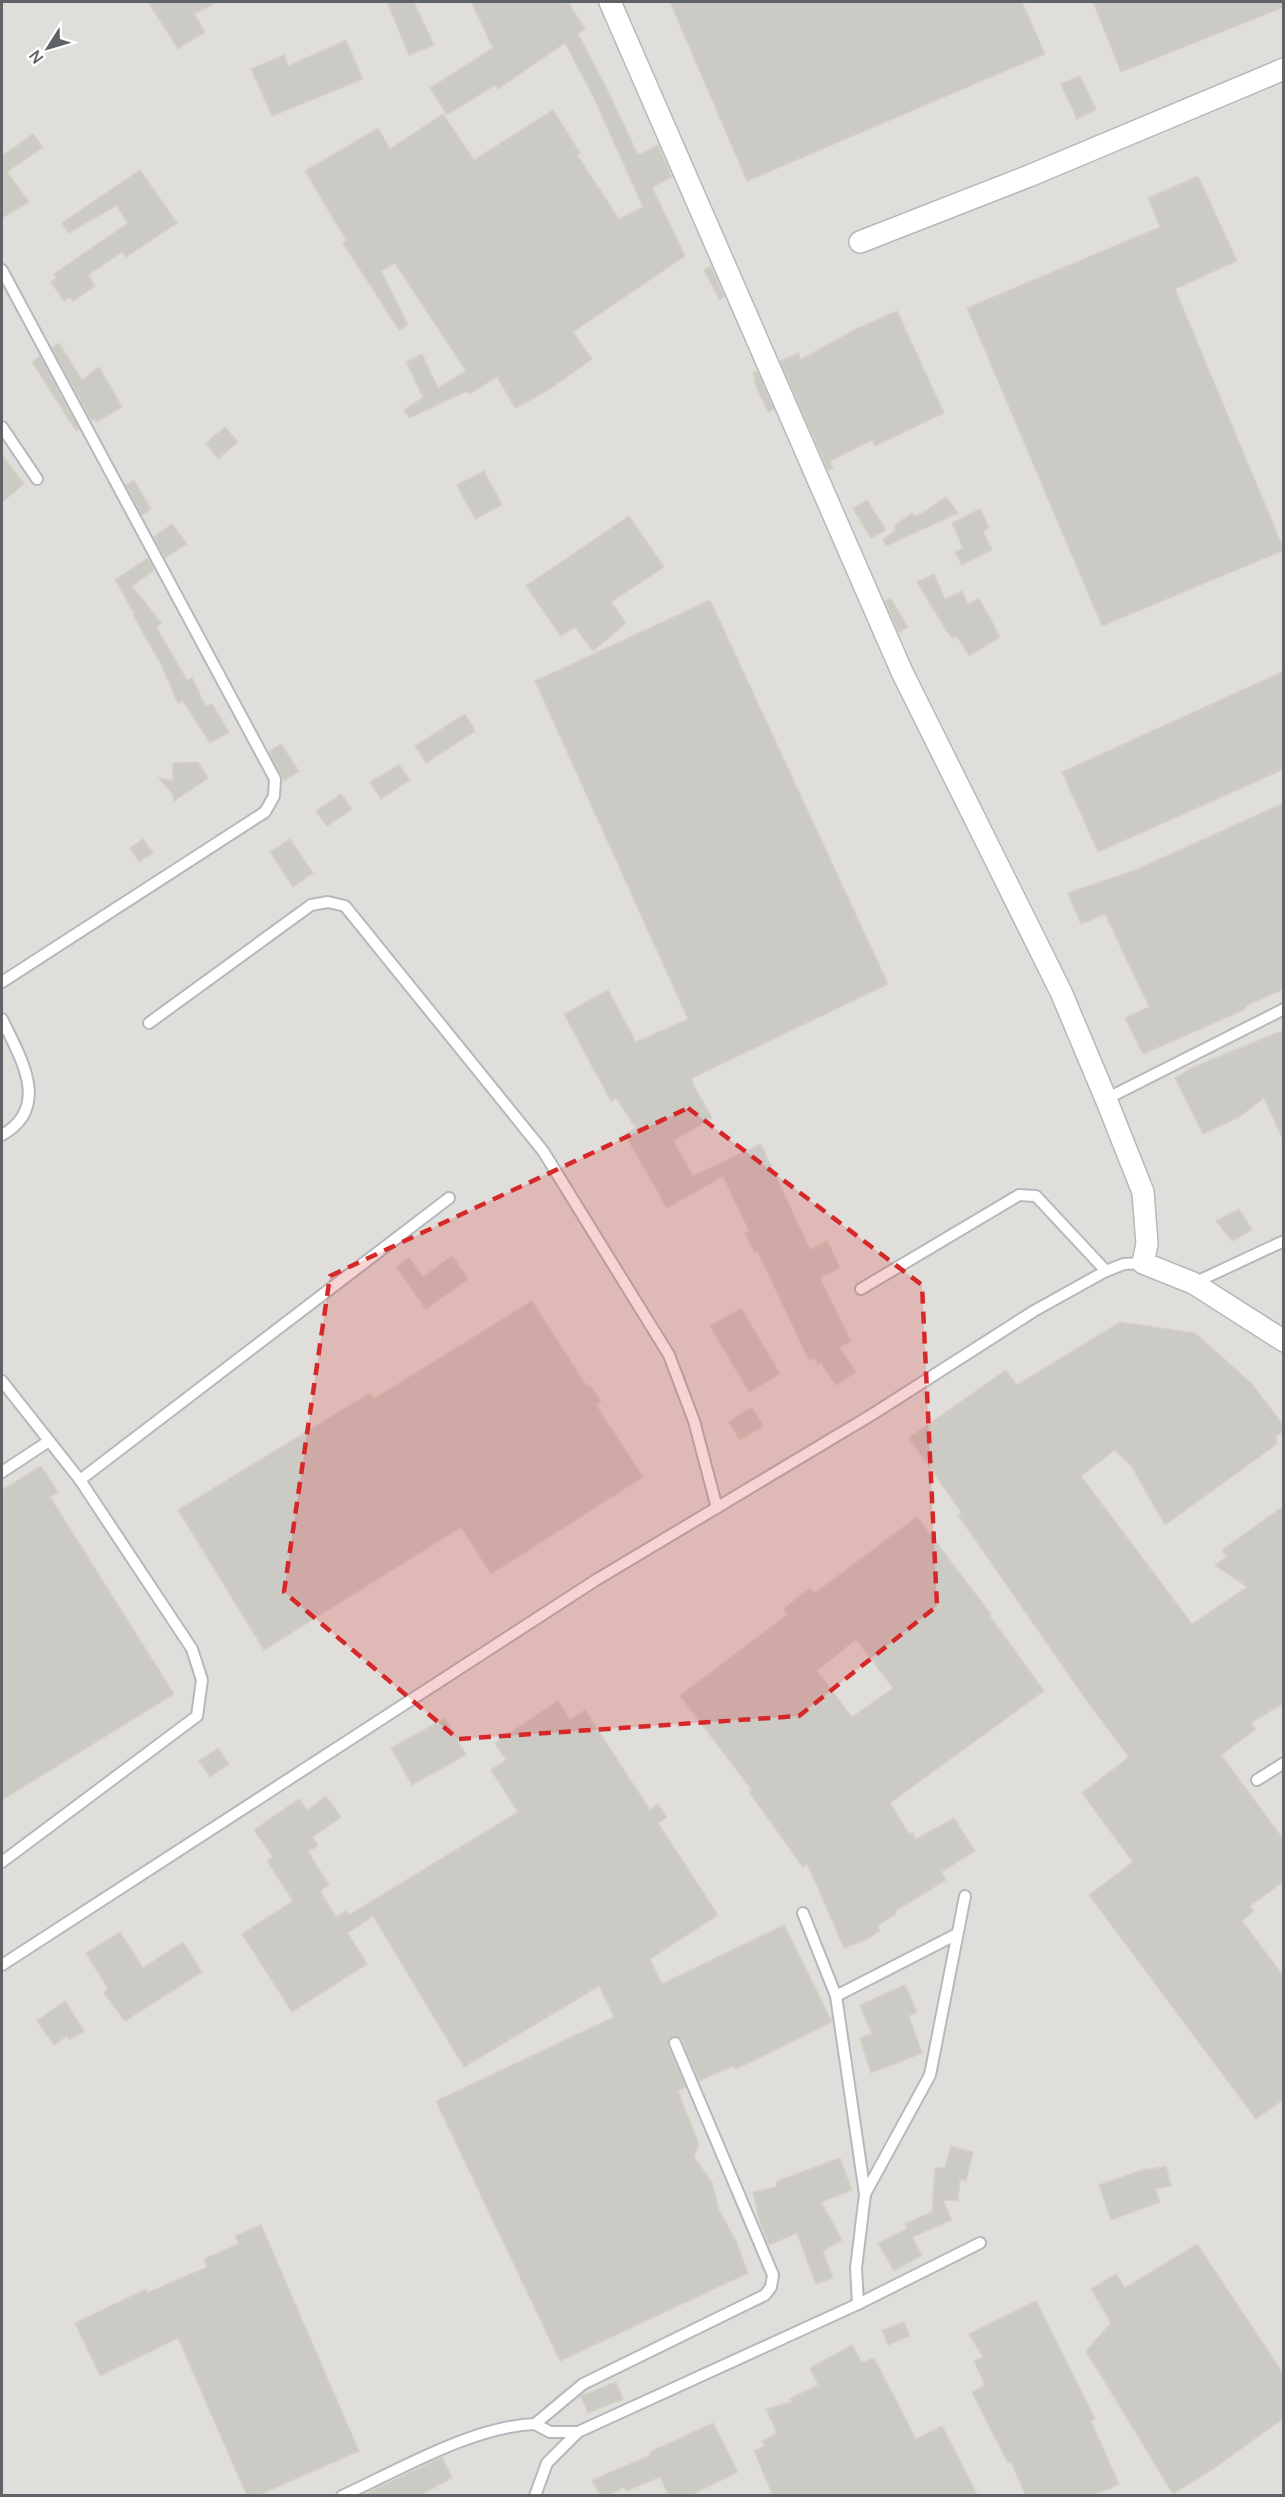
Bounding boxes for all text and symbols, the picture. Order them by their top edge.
north arrow [18,18,78,78]
text: N [24,46,48,68]

